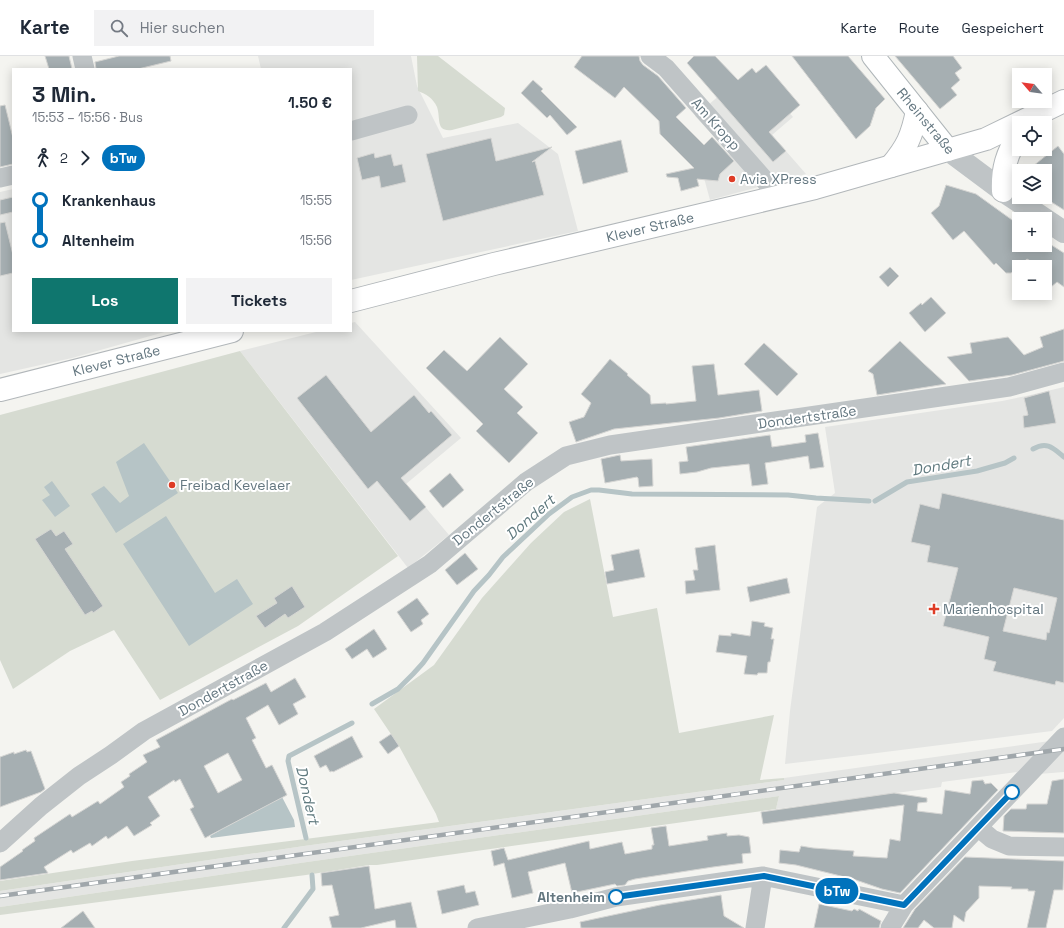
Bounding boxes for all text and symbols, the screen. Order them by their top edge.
search box [94,10,374,46]
text: Karte [20,15,70,40]
icon: search [108,17,130,39]
text: Hier suchen [140,18,225,37]
text: Karte [841,19,877,37]
text: Route [899,19,939,37]
text: Gespeichert [961,19,1044,37]
north arrow [1012,68,1052,108]
map controls [1012,68,1052,300]
text: 3 Min. [32,80,96,108]
street label: Rheinstraße [893,84,959,158]
text: 1.50 € [288,93,332,112]
street label: Am Kropp [688,94,744,154]
text: 15:53 – 15:56 · Bus [32,109,143,126]
button: locate [1012,116,1052,156]
icon: walk [32,147,54,169]
icon: forward [74,147,96,169]
text: bTw [110,149,137,167]
text: 2 [60,150,68,167]
button: layers [1012,164,1052,204]
place label: Avia XPress [740,170,817,188]
marker: Avia XPress [727,174,737,184]
text: Krankenhaus [62,191,156,210]
text: 15:55 [300,192,332,209]
street label: Klever Straße [604,208,696,246]
button: + [1012,212,1052,252]
text: Altenheim [62,231,135,250]
text: 15:56 [300,232,332,249]
button: − [1012,260,1052,300]
button: Los [32,278,178,324]
button: Tickets [186,278,332,324]
street label: Klever Straße [71,341,162,380]
street label: Dondertstraße [757,401,857,433]
water label: Dondert [910,450,974,480]
street label: Dondertstraße [449,473,537,549]
place label: Freibad Kevelaer [180,476,290,494]
marker: Freibad Kevelaer [167,480,177,490]
water label: Dondert [502,491,558,543]
place label: Marienhospital [943,600,1044,618]
marker: Marienhospital [928,603,940,615]
street label: Dondertstraße [175,656,271,720]
water label: Dondert [292,764,324,828]
unlabelled marker [1004,784,1020,800]
line badge: bTw [814,878,860,904]
text: bTw [823,882,851,900]
place label: Altenheim [537,888,605,906]
marker: Altenheim [608,889,624,905]

